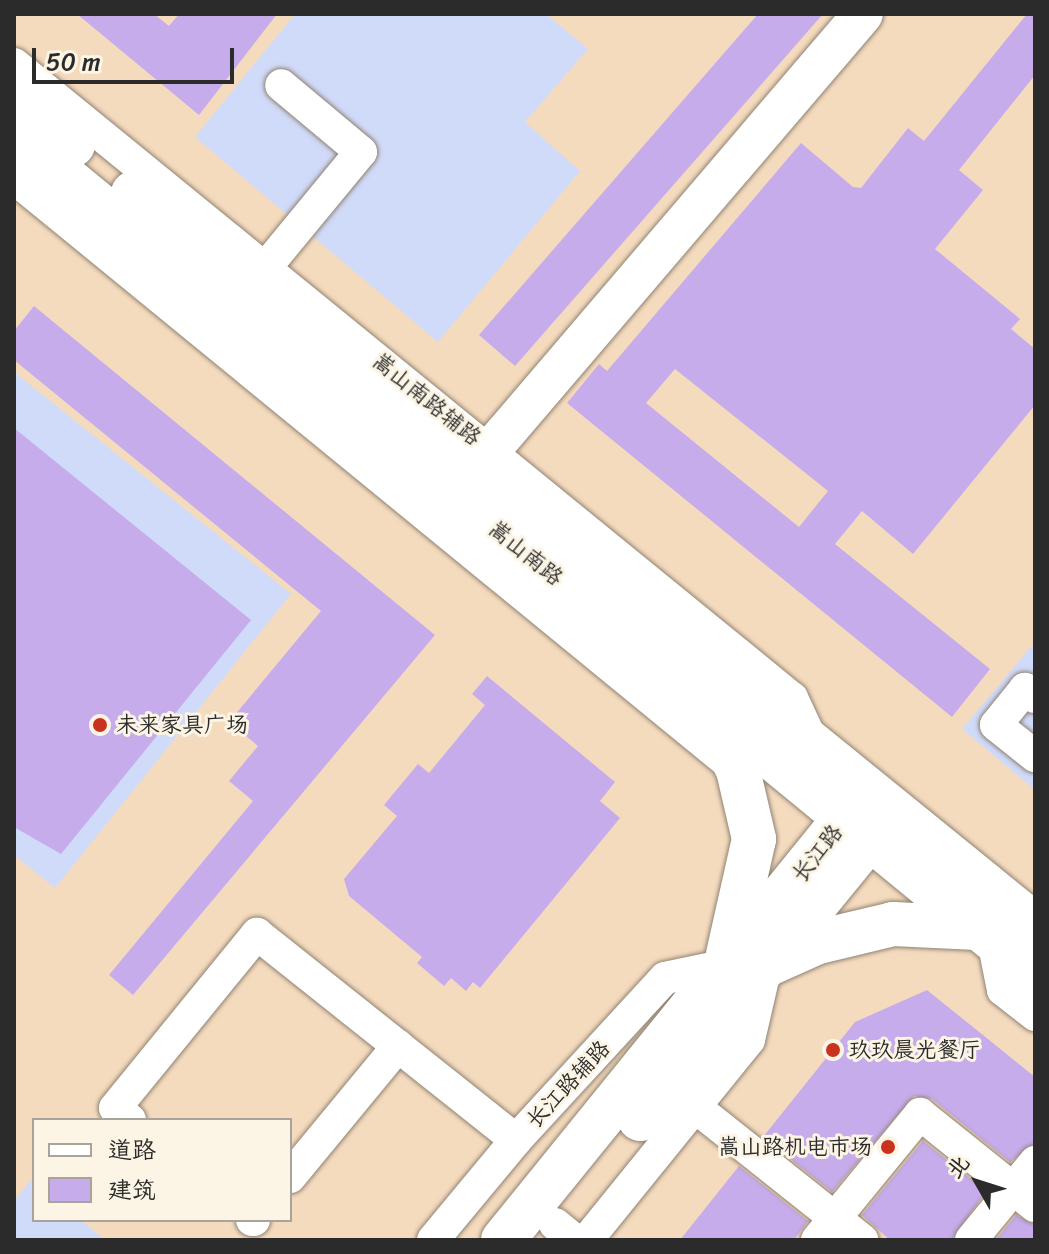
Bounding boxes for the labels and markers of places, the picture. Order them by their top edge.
place label: 未来家具广场 [116,712,248,738]
marker: 未来家具广场 [91,716,109,734]
place label: 玖玖晨光餐厅 [849,1037,981,1063]
marker: 玖玖晨光餐厅 [824,1041,842,1059]
place label: 嵩山路机电市场 [718,1134,872,1160]
marker: 嵩山路机电市场 [879,1138,897,1156]

